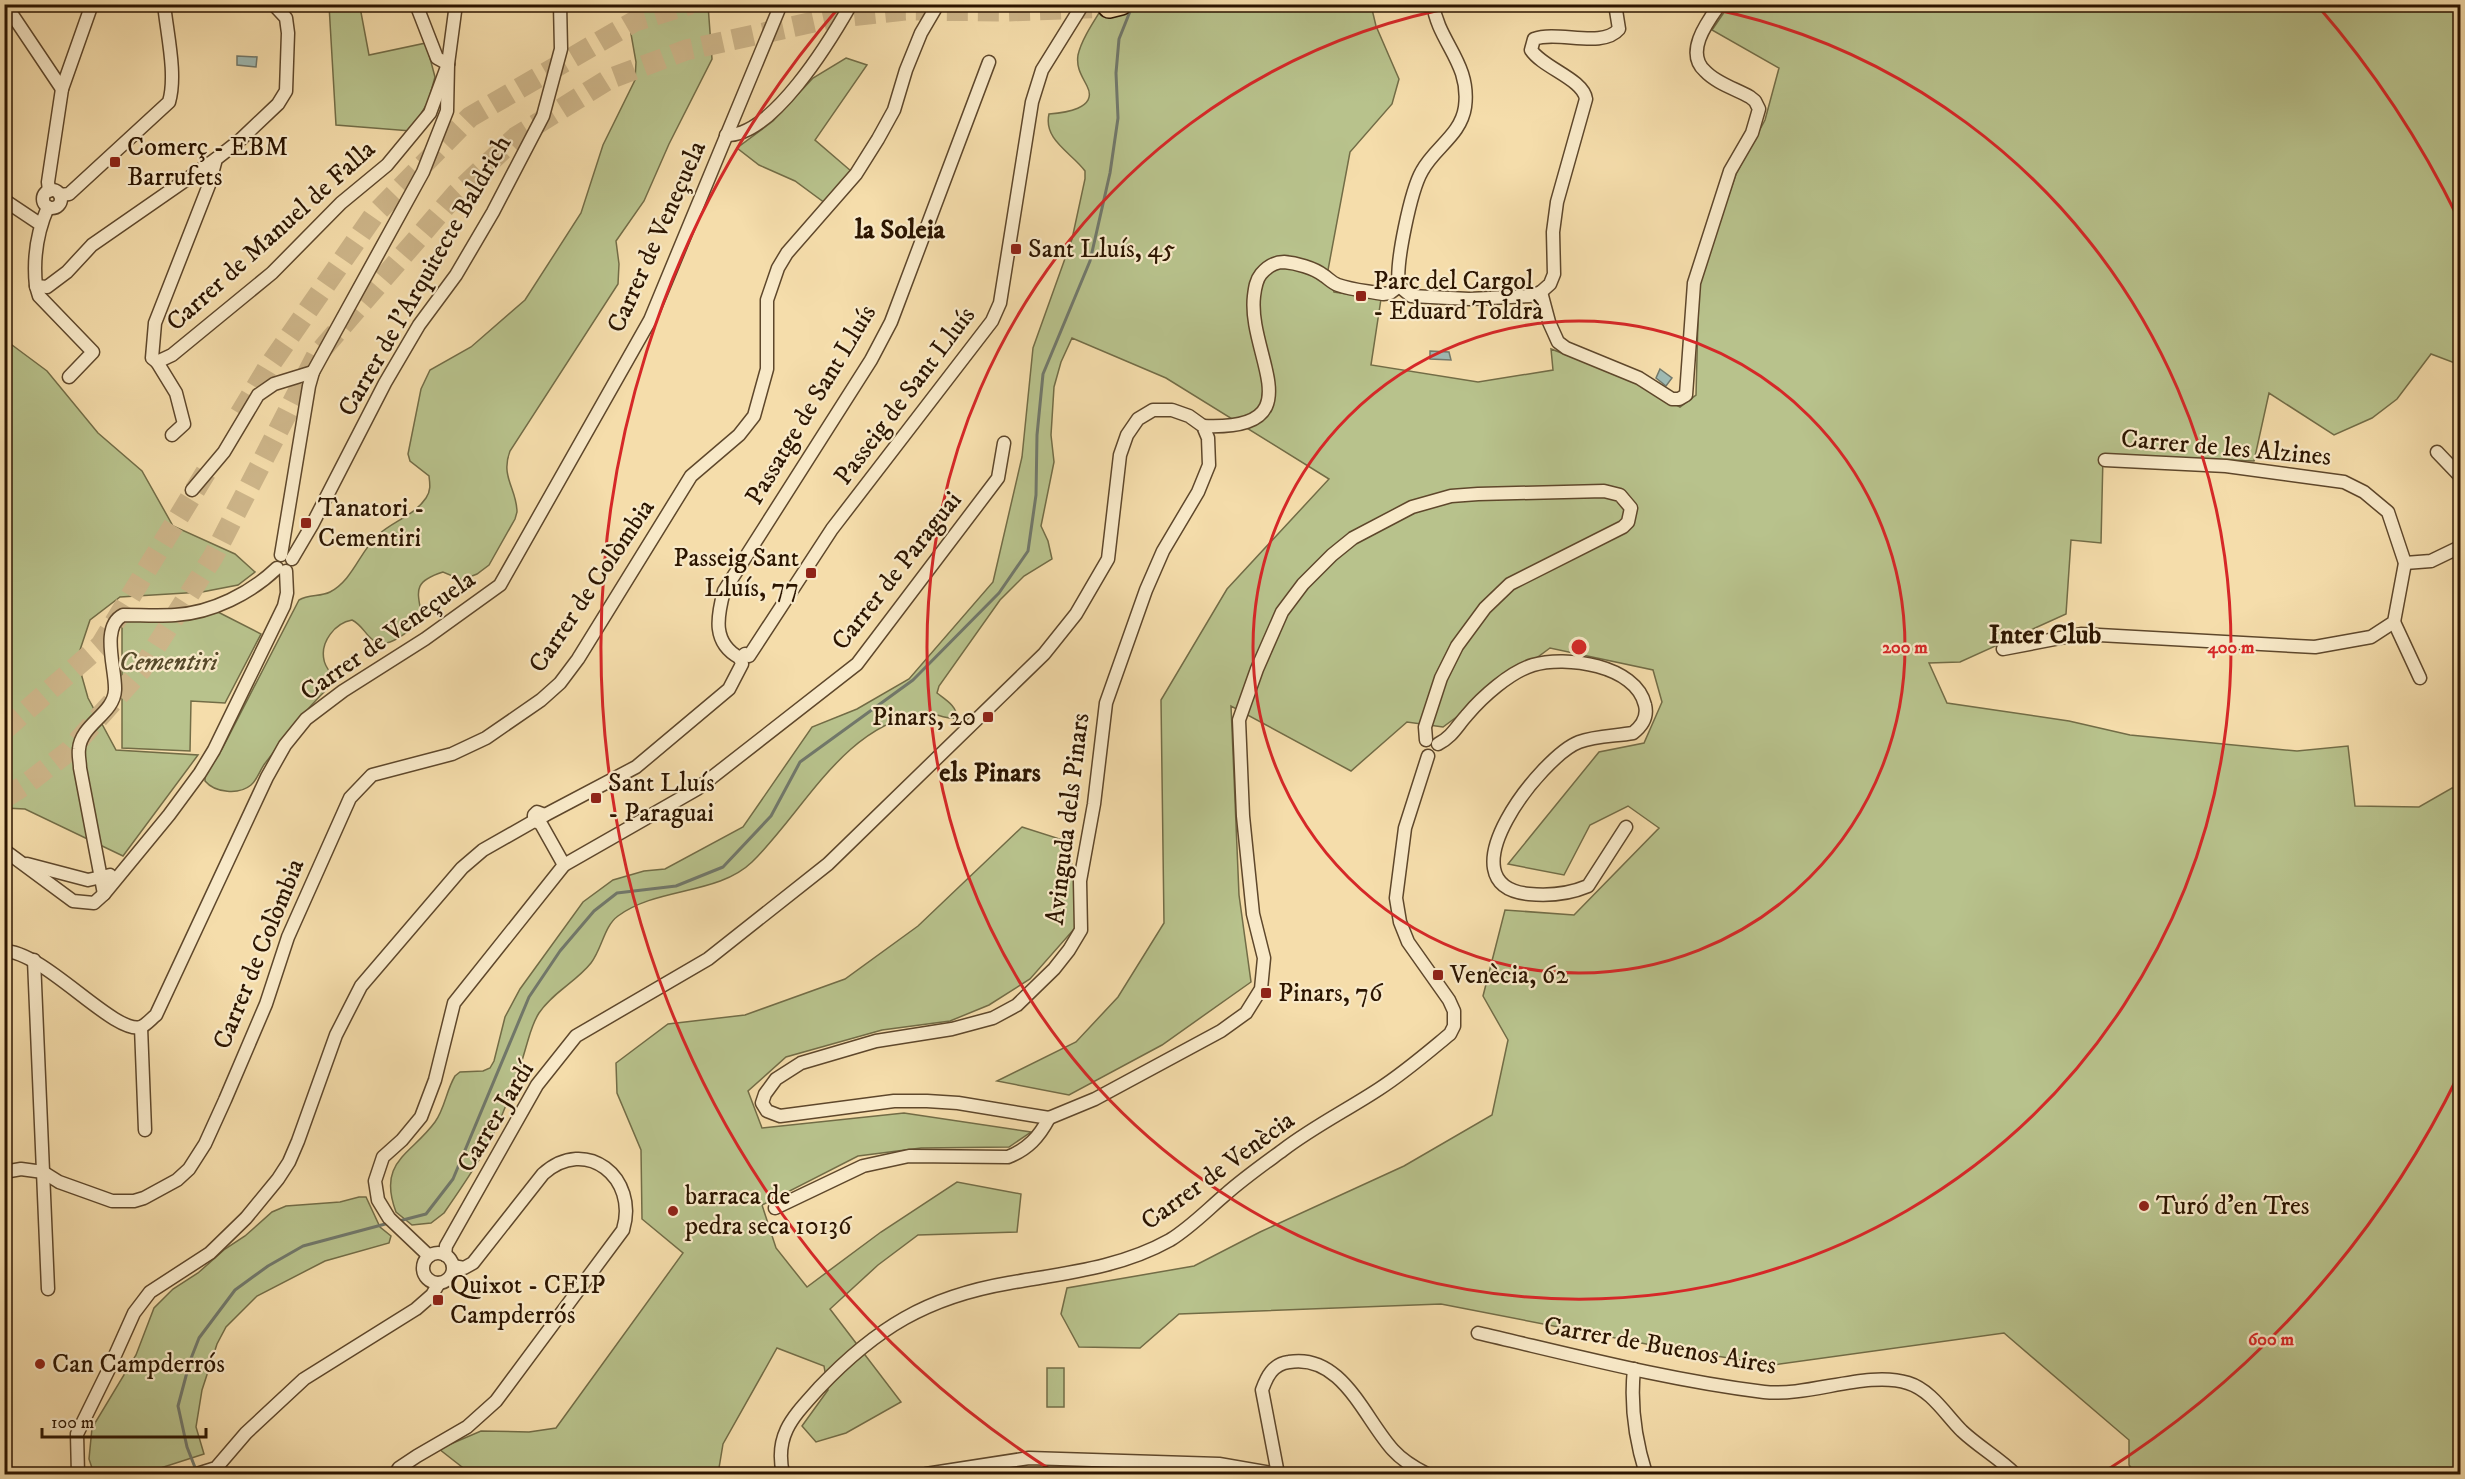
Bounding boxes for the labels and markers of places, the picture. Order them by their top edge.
place label: Comerç - EBM Barrufets [127,131,288,194]
marker: Comerç - EBM Barrufets [108,155,122,169]
place label: Sant Lluís, 45 [1028,233,1175,266]
marker: Sant Lluís, 45 [1009,242,1023,256]
place label: Parc del Cargol - Eduard Toldrà [1373,265,1543,328]
marker: Parc del Cargol - Eduard Toldrà [1354,289,1368,303]
place label: Tanatori - Cementiri [318,492,424,555]
marker: Tanatori - Cementiri [299,516,313,530]
place label: Passeig Sant Lluís, 77 [673,542,799,605]
marker: Passeig Sant Lluís, 77 [804,566,818,580]
centre of rings [1569,637,1589,657]
place label: Pinars, 20 [872,701,976,734]
marker: Pinars, 20 [981,710,995,724]
place label: Sant Lluís - Paraguai [608,767,715,830]
marker: Sant Lluís - Paraguai [589,791,603,805]
place label: Venècia, 62 [1449,959,1568,992]
marker: Venècia, 62 [1431,968,1445,982]
place label: Pinars, 76 [1278,977,1384,1010]
marker: Pinars, 76 [1259,986,1273,1000]
place label: barraca de pedra seca 10136 [684,1180,853,1243]
place label: Turó d'en Tres [2156,1190,2310,1223]
marker: Turó d'en Tres [2137,1199,2151,1213]
marker: barraca de pedra seca 10136 [666,1204,680,1218]
place label: Quixot - CEIP Campderrós [450,1269,605,1332]
marker: Quixot - CEIP Campderrós [431,1293,445,1307]
place label: Can Campderrós [52,1348,225,1381]
marker: Can Campderrós [33,1357,47,1371]

